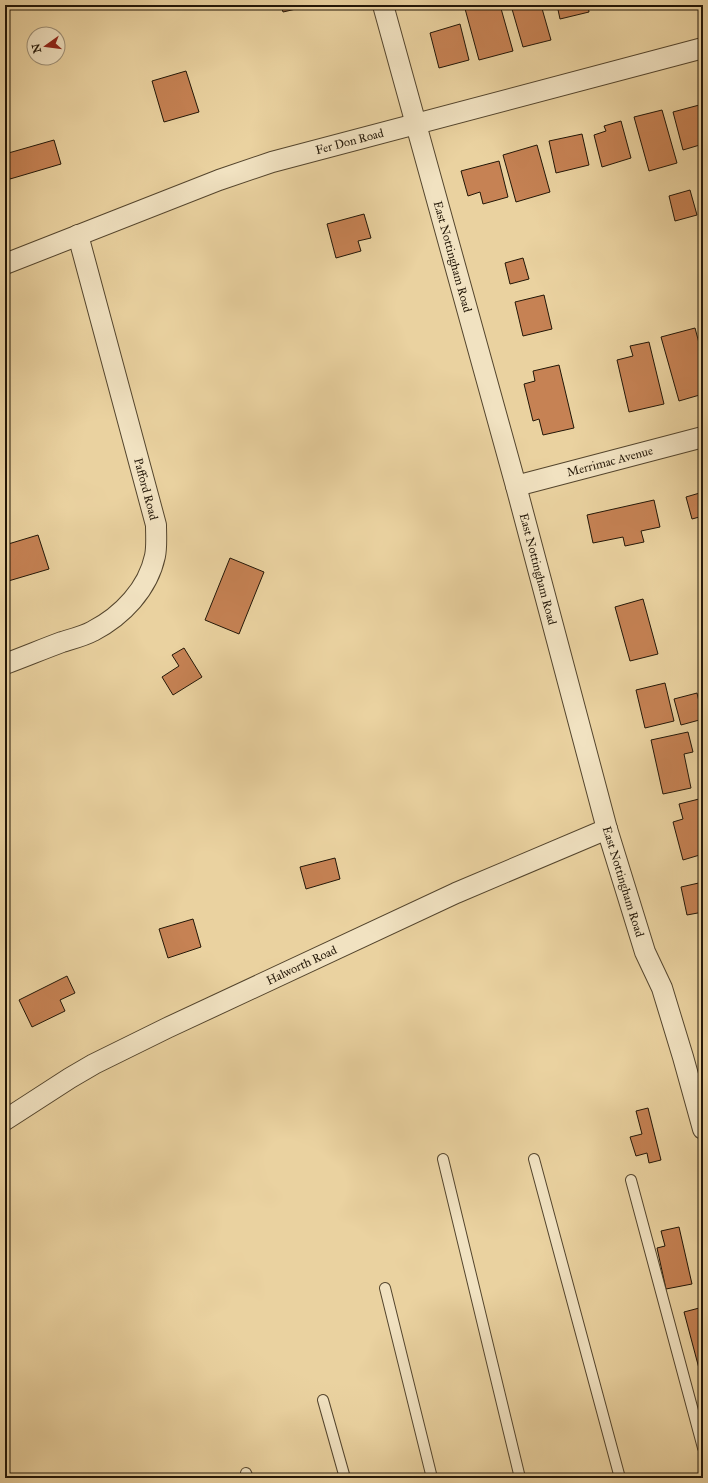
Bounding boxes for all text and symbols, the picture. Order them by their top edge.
north arrow [26,26,66,66]
text: N [29,42,44,54]
street label: Fer Don Road [314,126,385,157]
street label: East Nottingham Road [430,199,475,314]
street label: Merrimac Avenue [565,443,654,479]
street label: Pafford Road [131,456,161,522]
street label: East Nottingham Road [517,512,560,626]
street label: East Nottingham Road [600,825,647,939]
street label: Halworth Road [264,943,339,988]

